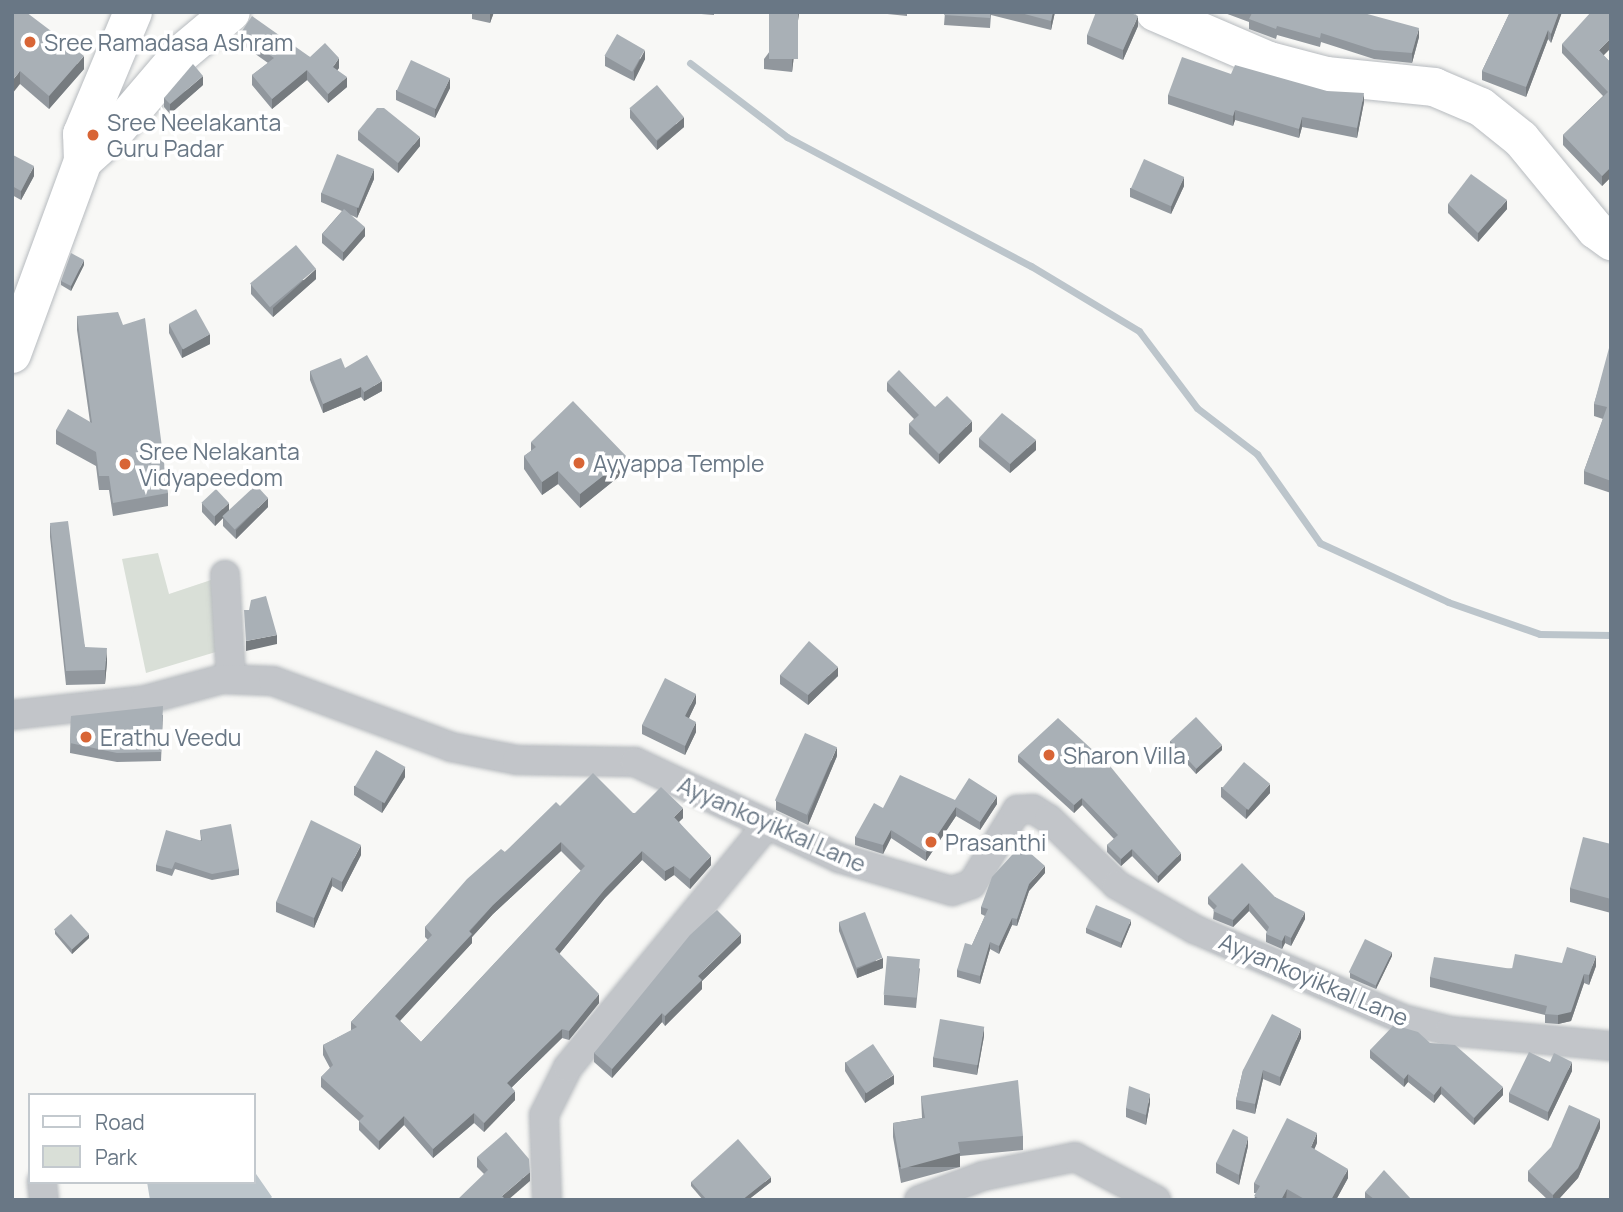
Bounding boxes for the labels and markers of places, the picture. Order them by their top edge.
place label: Sree Ramadasa Ashram [44,28,294,56]
marker: Sree Ramadasa Ashram [22,34,38,50]
place label: Sree Neelakanta Guru Padar [107,108,281,162]
marker: Sree Neelakanta Guru Padar [85,127,101,143]
place label: Sree Nelakanta Vidyapeedom [139,437,300,491]
place label: Ayyappa Temple [593,449,765,477]
marker: Ayyappa Temple [571,455,587,471]
marker: Sree Nelakanta Vidyapeedom [117,456,133,472]
place label: Erathu Veedu [100,723,242,751]
marker: Erathu Veedu [78,729,94,745]
place label: Sharon Villa [1063,741,1186,769]
marker: Sharon Villa [1041,747,1057,763]
place label: Prasanthi [945,828,1046,856]
marker: Prasanthi [923,834,939,850]

